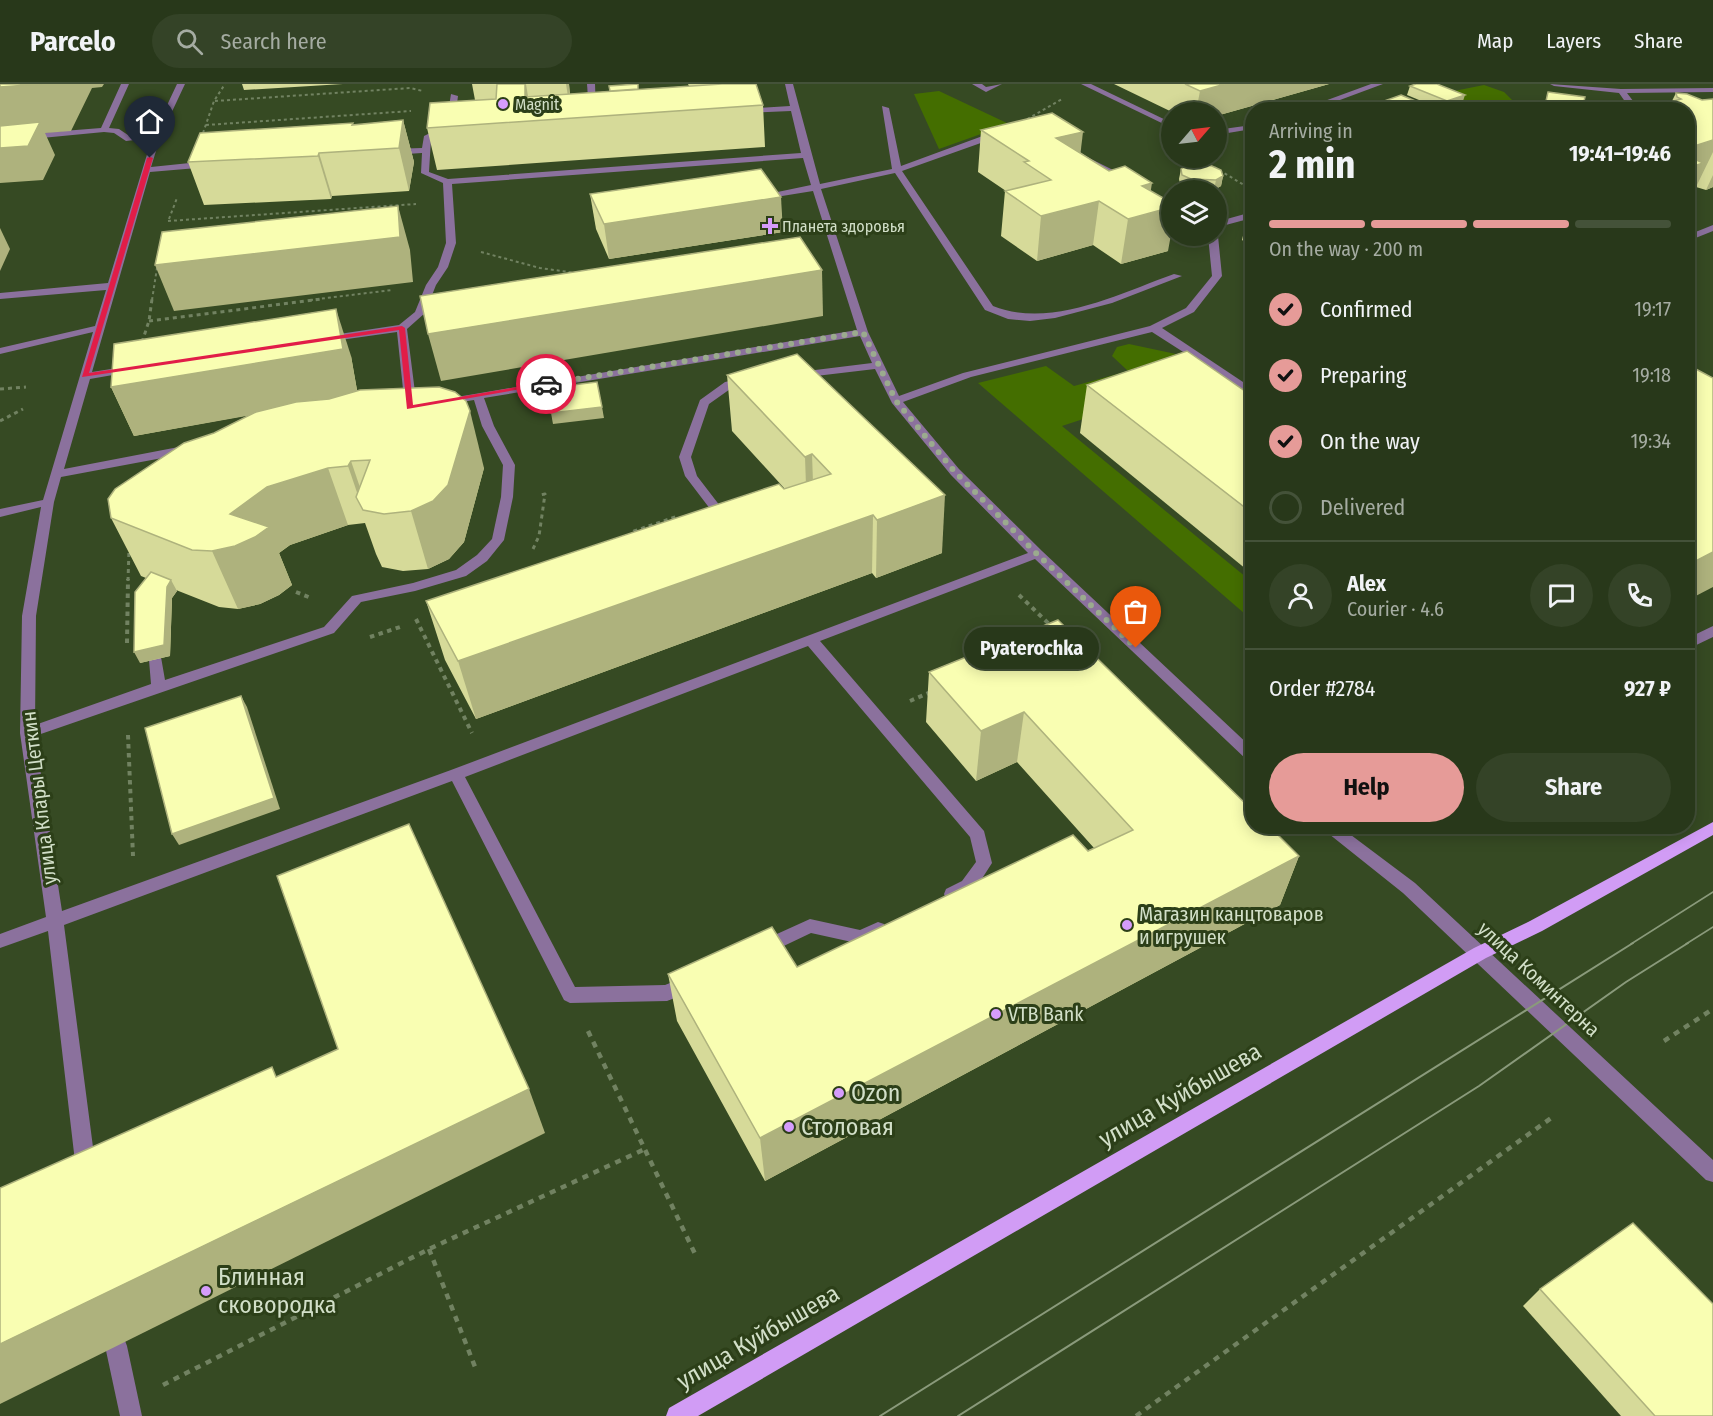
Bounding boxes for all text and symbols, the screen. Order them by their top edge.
search box [152,14,572,68]
text: Parcelo [30,25,116,58]
icon: search [173,25,206,58]
text: Search here [221,28,327,55]
text: Map [1477,28,1513,54]
text: Layers [1546,28,1601,54]
text: Share [1634,28,1683,54]
place label: Magnit [515,95,560,114]
pin [124,96,175,158]
marker: Magnit [496,97,510,111]
north arrow [1161,102,1227,168]
map controls [1161,102,1227,246]
icon: home [133,105,166,138]
text: Arriving in [1269,119,1353,143]
text: 19:41–19:46 [1569,140,1671,167]
text: 2 min [1269,142,1355,188]
button: layers [1161,180,1227,246]
place label: Планета здоровья [782,217,905,236]
marker: Планета здоровья [763,219,777,233]
text: On the way · 200 m [1269,237,1423,261]
icon: check [1269,293,1302,326]
text: Confirmed [1320,296,1413,323]
text: 19:17 [1634,297,1671,321]
courier [516,354,576,414]
icon: check [1269,359,1302,392]
text: Preparing [1320,362,1406,389]
text: 19:18 [1632,363,1671,387]
icon: car [530,368,563,401]
icon: check [1269,425,1302,458]
text: On the way [1320,428,1420,455]
text: 19:34 [1630,429,1671,453]
text: Delivered [1320,494,1405,521]
button: person [1269,564,1332,627]
button: chat [1530,564,1593,627]
button: phone [1608,564,1671,627]
text: Alex [1347,570,1386,597]
pin [1110,586,1161,648]
icon: bag [1119,595,1152,628]
text: Courier · 4.6 [1347,597,1444,621]
callout: Pyaterochka [965,627,1100,669]
text: Pyaterochka [980,636,1083,660]
text: Order #2784 [1269,675,1375,702]
text: 927 ₽ [1624,675,1671,702]
street label: улица Клары Цеткин [16,710,62,886]
button: Help [1269,753,1464,822]
button: Share [1476,753,1671,822]
place label: Магазин канцтоваров и игрушек [1139,902,1324,949]
street label: улица Коминтерна [1473,916,1605,1042]
marker: Магазин канцтоваров и игрушек [1120,918,1134,932]
place label: VTB Bank [1008,1002,1084,1026]
marker: VTB Bank [989,1007,1003,1021]
street label: улица Куйбышева [1094,1037,1266,1153]
place label: Ozon [851,1079,900,1107]
marker: Ozon [832,1086,846,1100]
place label: Столовая [801,1113,894,1141]
marker: Столовая [782,1120,796,1134]
place label: Блинная сковородка [218,1263,336,1319]
street label: улица Куйбышева [672,1279,844,1395]
marker: Блинная сковородка [199,1284,213,1298]

